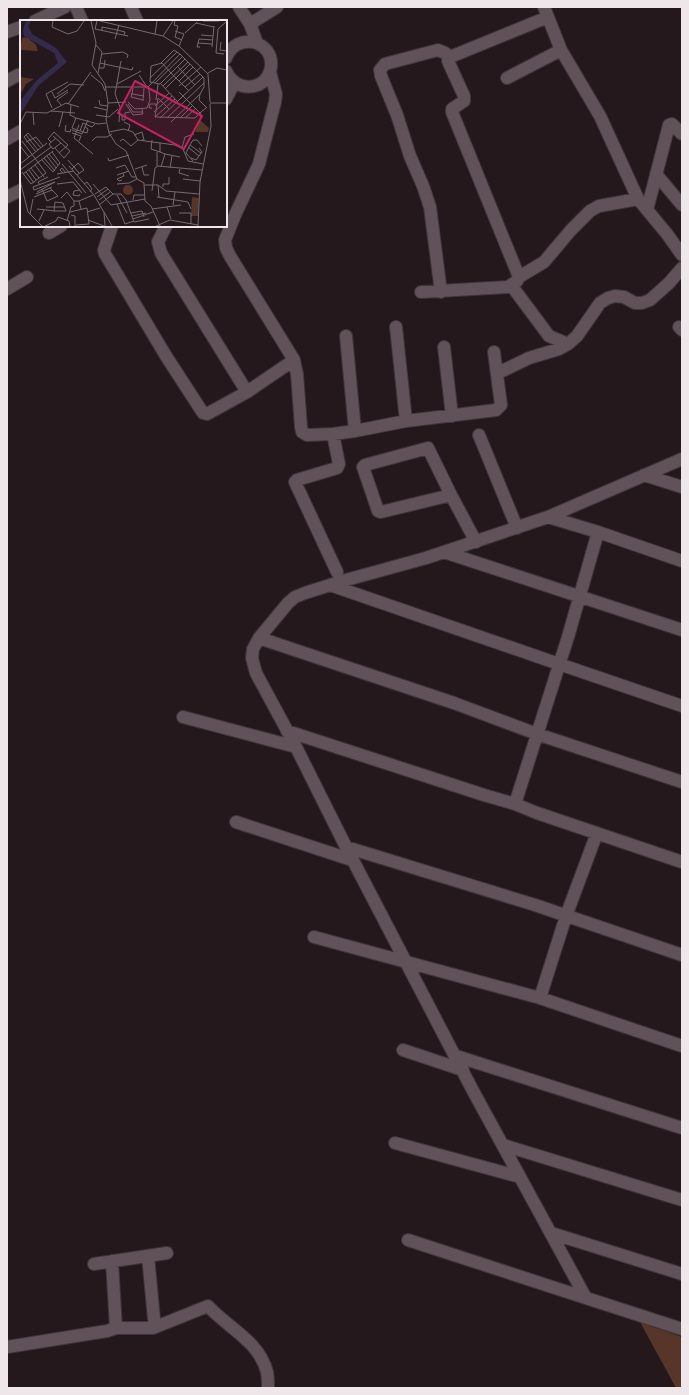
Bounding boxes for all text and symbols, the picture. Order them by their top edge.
inset map [20,20,227,227]

